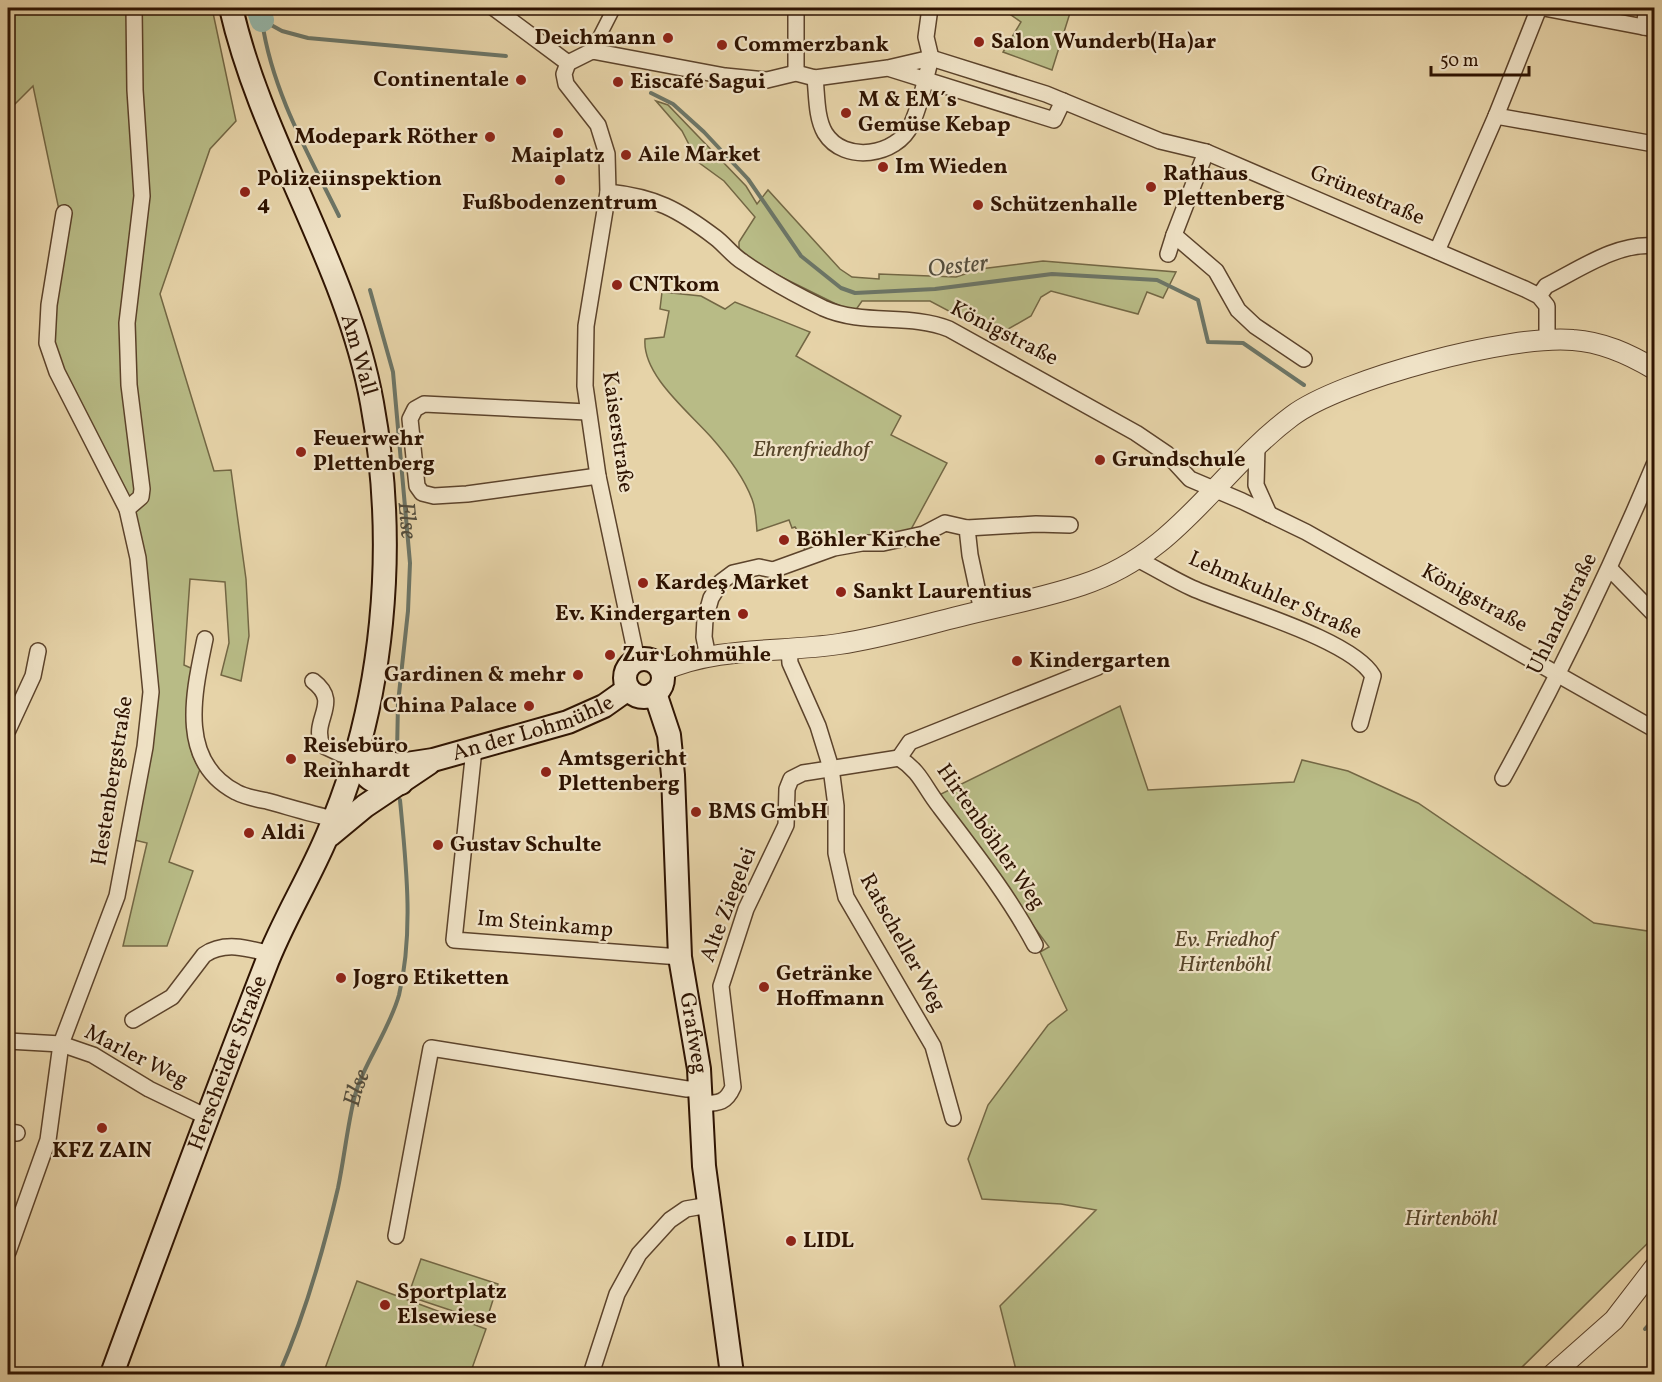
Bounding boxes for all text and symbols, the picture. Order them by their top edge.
place label: Deichmann [535,23,656,54]
place label: Salon Wunderb(Ha)ar [991,27,1217,58]
place label: Commerzbank [734,30,889,61]
marker: Deichmann [661,31,675,45]
marker: Salon Wunderb(Ha)ar [972,35,986,49]
marker: Commerzbank [715,38,729,52]
scale bar [1431,39,1528,77]
text: 50 m [1440,49,1479,74]
place label: Continentale [373,65,509,96]
place label: Eiscafé Sagui [630,67,766,98]
marker: Continentale [514,73,528,87]
marker: Eiscafé Sagui [611,75,625,89]
place label: M & EM´s Gemüse Kebap [858,85,1011,141]
marker: M & EM´s Gemüse Kebap [839,106,853,120]
place label: Modepark Röther [294,122,479,153]
marker: Maiplatz [551,126,565,140]
marker: Modepark Röther [483,130,497,144]
place label: Aile Market [638,140,761,171]
place label: Maiplatz [511,141,605,172]
marker: Aile Market [619,148,633,162]
place label: Im Wieden [895,152,1008,183]
street label: Grünestraße [1305,158,1429,234]
place label: Rathaus Plettenberg [1163,159,1285,215]
marker: Im Wieden [876,160,890,174]
place label: Polizeiinspektion 4 [257,164,442,220]
marker: Fußbodenzentrum [553,173,567,187]
marker: Rathaus Plettenberg [1144,180,1158,194]
marker: Polizeiinspektion 4 [238,185,252,199]
place label: Fußbodenzentrum [462,188,658,219]
place label: Schützenhalle [990,190,1137,221]
marker: Schützenhalle [971,198,985,212]
water label: Oester [926,247,991,287]
place label: CNTkom [629,270,720,301]
marker: CNTkom [610,278,624,292]
street label: Königstraße [945,293,1063,375]
street label: Am Wall [332,311,384,399]
street label: Kaiserstraße [593,369,641,495]
place label: Feuerwehr Plettenberg [313,424,435,480]
park label: Ehrenfriedhof [753,435,874,466]
marker: Feuerwehr Plettenberg [294,445,308,459]
place label: Grundschule [1112,445,1245,476]
marker: Grundschule [1093,453,1107,467]
water label: Else [388,500,425,541]
place label: Böhler Kirche [796,525,941,556]
marker: Böhler Kirche [777,533,791,547]
street label: Lehmkuhler Straße [1183,544,1367,648]
street label: Uhlandstraße [1520,548,1606,680]
street label: Königstraße [1415,557,1533,641]
place label: Kardeş Market [655,568,809,599]
marker: Kardeş Market [636,576,650,590]
place label: Sankt Laurentius [853,577,1032,608]
marker: Sankt Laurentius [834,585,848,599]
place label: Ev. Kindergarten [555,599,731,630]
marker: Ev. Kindergarten [736,607,750,621]
place label: Zur Lohmühle [622,640,771,671]
place label: Kindergarten [1029,646,1170,677]
marker: Zur Lohmühle [603,648,617,662]
marker: Kindergarten [1010,654,1024,668]
place label: Gardinen & mehr [384,660,567,691]
marker: Gardinen & mehr [571,668,585,682]
street label: An der Lohmühle [449,688,621,769]
place label: China Palace [383,691,517,722]
street label: Hestenbergstraße [84,694,142,868]
marker: China Palace [522,699,536,713]
place label: Reisebüro Reinhardt [303,731,410,787]
place label: Amtsgericht Plettenberg [558,744,687,800]
marker: Reisebüro Reinhardt [284,752,298,766]
street label: Hirtenböhler Weg [928,758,1052,916]
marker: Amtsgericht Plettenberg [539,765,553,779]
place label: BMS GmbH [708,797,828,828]
marker: BMS GmbH [689,805,703,819]
place label: Aldi [261,818,306,849]
marker: Aldi [242,826,256,840]
place label: Gustav Schulte [450,830,602,861]
marker: Gustav Schulte [431,838,445,852]
street label: Alte Ziegelei [693,843,765,967]
street label: Ratscheller Weg [851,868,953,1018]
street label: Im Steinkamp [476,904,614,946]
park label: Ev. Friedhof Hirtenböhl [1174,925,1280,981]
place label: Getränke Hoffmann [776,959,884,1015]
place label: Jogro Etiketten [352,963,509,994]
street label: Herscheider Straße [181,971,276,1155]
marker: Jogro Etiketten [334,971,348,985]
marker: Getränke Hoffmann [757,980,771,994]
street label: Grafweg [671,990,715,1076]
street label: Marler Weg [79,1018,193,1096]
water label: Else [336,1064,380,1110]
marker: KFZ ZAIN [95,1121,109,1135]
place label: KFZ ZAIN [52,1136,152,1167]
park label: Hirtenböhl [1405,1204,1498,1235]
place label: LIDL [803,1226,854,1257]
marker: LIDL [784,1234,798,1248]
place label: Sportplatz Elsewiese [397,1277,507,1333]
marker: Sportplatz Elsewiese [378,1298,392,1312]

